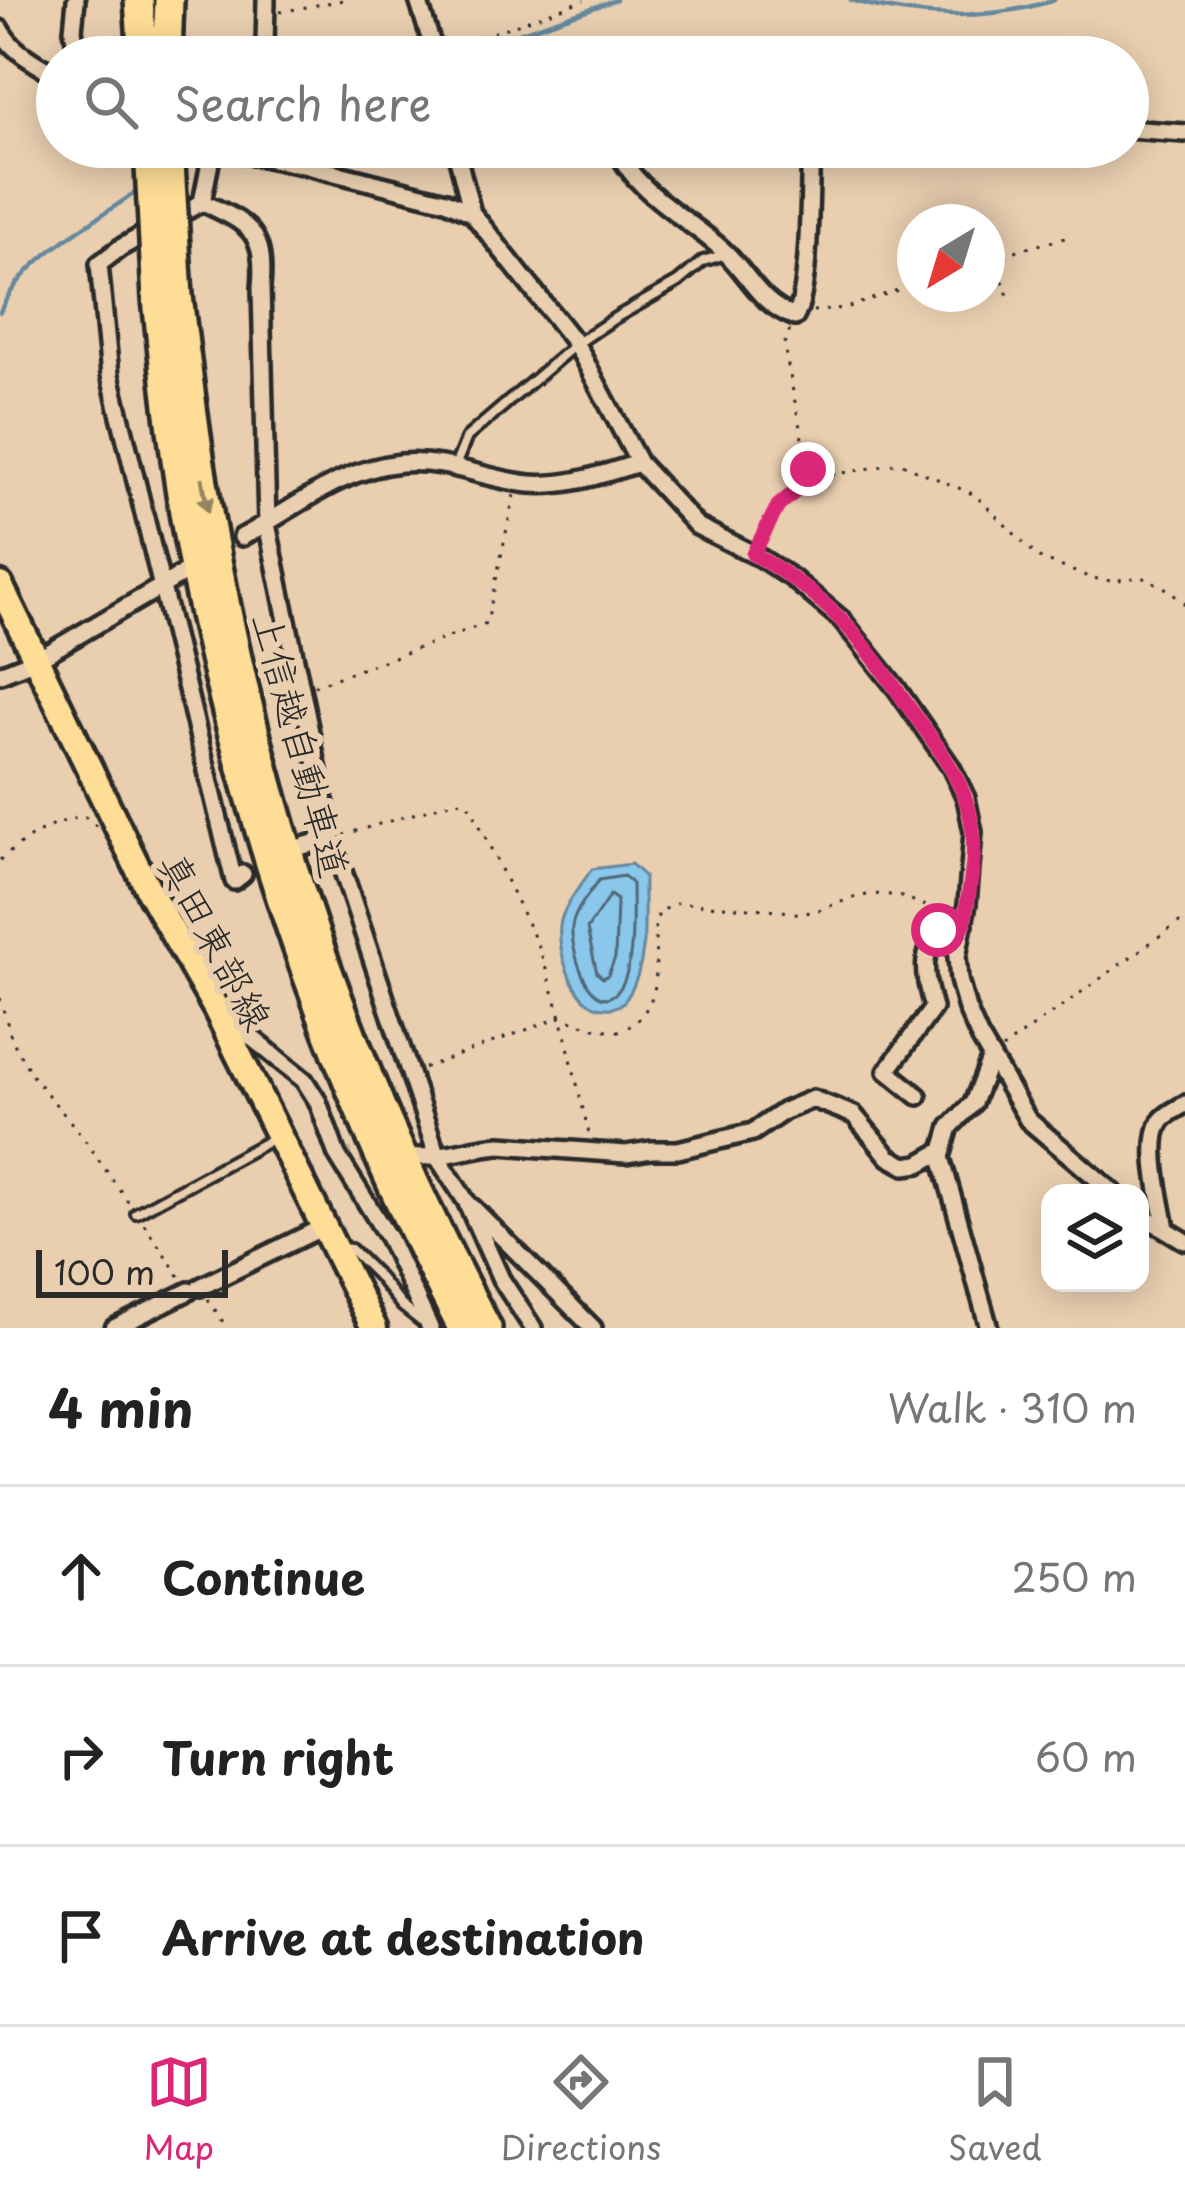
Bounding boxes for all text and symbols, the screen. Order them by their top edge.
search box [36,36,1149,168]
text: Search here [174,68,431,136]
icon: search [78,69,144,135]
north arrow [897,204,1005,312]
route end [781,442,835,496]
one-way arrow [196,477,215,514]
street label: 上信越自動車道 [239,605,367,883]
street label: 真田東部線 [145,840,289,1040]
route start [911,903,965,957]
map controls [1041,1184,1149,1292]
button: layers [1041,1184,1149,1292]
scale bar [36,1244,228,1297]
text: 100 m [54,1246,155,1296]
text: 4 min [48,1368,193,1445]
text: Walk · 310 m [888,1377,1137,1436]
text: Continue [162,1542,365,1610]
icon: ahead [48,1543,114,1609]
text: 250 m [1012,1546,1137,1605]
text: Turn right [162,1722,394,1790]
icon: right [48,1723,114,1789]
text: 60 m [1035,1726,1137,1785]
text: Arrive at destination [162,1902,645,1970]
icon: arrive [48,1903,114,1969]
tab: Map [143,2049,214,2171]
tab: Directions [501,2049,661,2171]
tab: Saved [948,2049,1042,2171]

